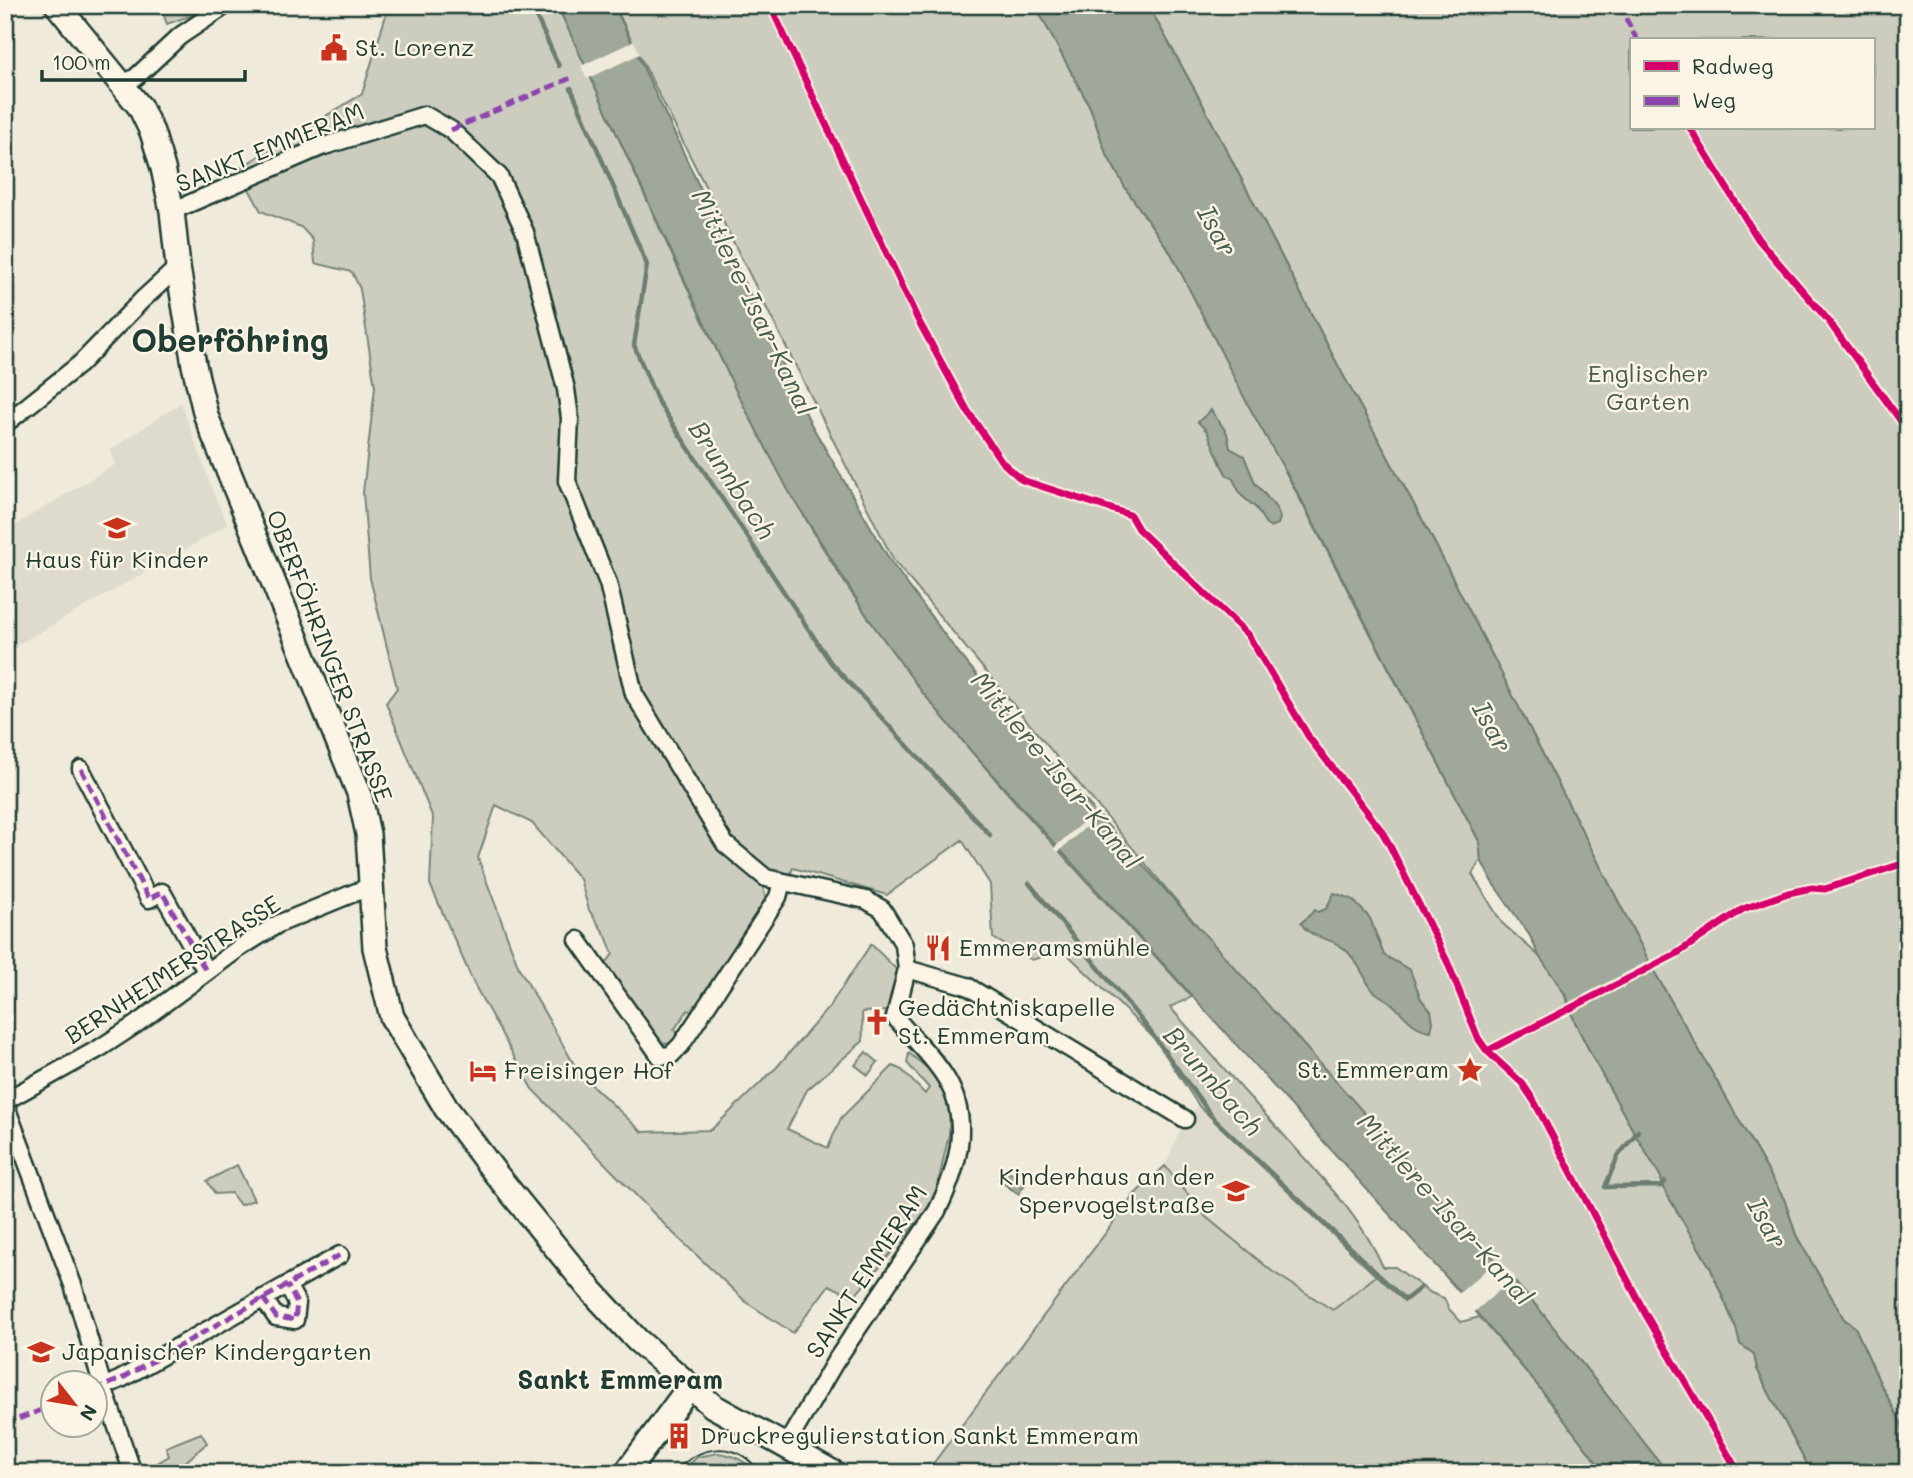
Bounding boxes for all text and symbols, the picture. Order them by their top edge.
place label: St. Lorenz [355,31,474,62]
public building icon: St. Lorenz [319,33,349,63]
scale bar [42,38,245,82]
legend [1630,38,1874,130]
text: 100 m [52,48,111,75]
text: Radweg [1692,52,1773,79]
text: Weg [1692,86,1736,113]
street label: SANKT EMMERAM [171,95,368,199]
water label: Mittlere-Isar-Kanal [684,183,824,421]
water label: Isar [1190,199,1246,262]
district label: Oberföhring [131,318,329,360]
park label: Englischer Garten [1588,357,1708,416]
water label: Brunnbach [682,414,784,545]
street label: OBERFÖHRINGER STRASSE [260,505,400,806]
school or university icon: Haus für Kinder [102,513,132,543]
place label: Haus für Kinder [25,543,209,574]
water label: Mittlere-Isar-Kanal [964,664,1150,876]
water label: Isar [1465,695,1521,758]
street label: BERNHEIMERSTRASSE [58,887,286,1050]
place label: Emmeramsmühle [959,931,1150,962]
restaurant icon: Emmeramsmühle [923,933,953,963]
place label: Gedächtniskapelle St. Emmeram [898,991,1116,1050]
church icon: Gedächtniskapelle St. Emmeram [862,1007,892,1037]
water label: Brunnbach [1157,1018,1271,1142]
place label: St. Emmeram [1297,1053,1449,1084]
place label: Freisinger Hof [504,1054,674,1085]
place icon: St. Emmeram [1455,1055,1485,1085]
hotel icon: Freisinger Hof [468,1056,498,1086]
water label: Mittlere-Isar-Kanal [1350,1105,1542,1312]
place label: Kinderhaus an der Spervogelstraße [999,1160,1215,1219]
school or university icon: Kinderhaus an der Spervogelstraße [1221,1176,1251,1206]
street label: SANKT EMMERAM [798,1179,933,1364]
water label: Isar [1740,1191,1796,1254]
place label: Japanischer Kindergarten [62,1335,371,1366]
school or university icon: Japanischer Kindergarten [26,1337,56,1367]
district label: Sankt Emmeram [517,1362,723,1396]
north arrow [38,1370,108,1440]
text: N [75,1400,103,1426]
place label: Druckregulierstation Sankt Emmeram [700,1419,1139,1450]
building icon: Druckregulierstation Sankt Emmeram [664,1421,694,1451]

